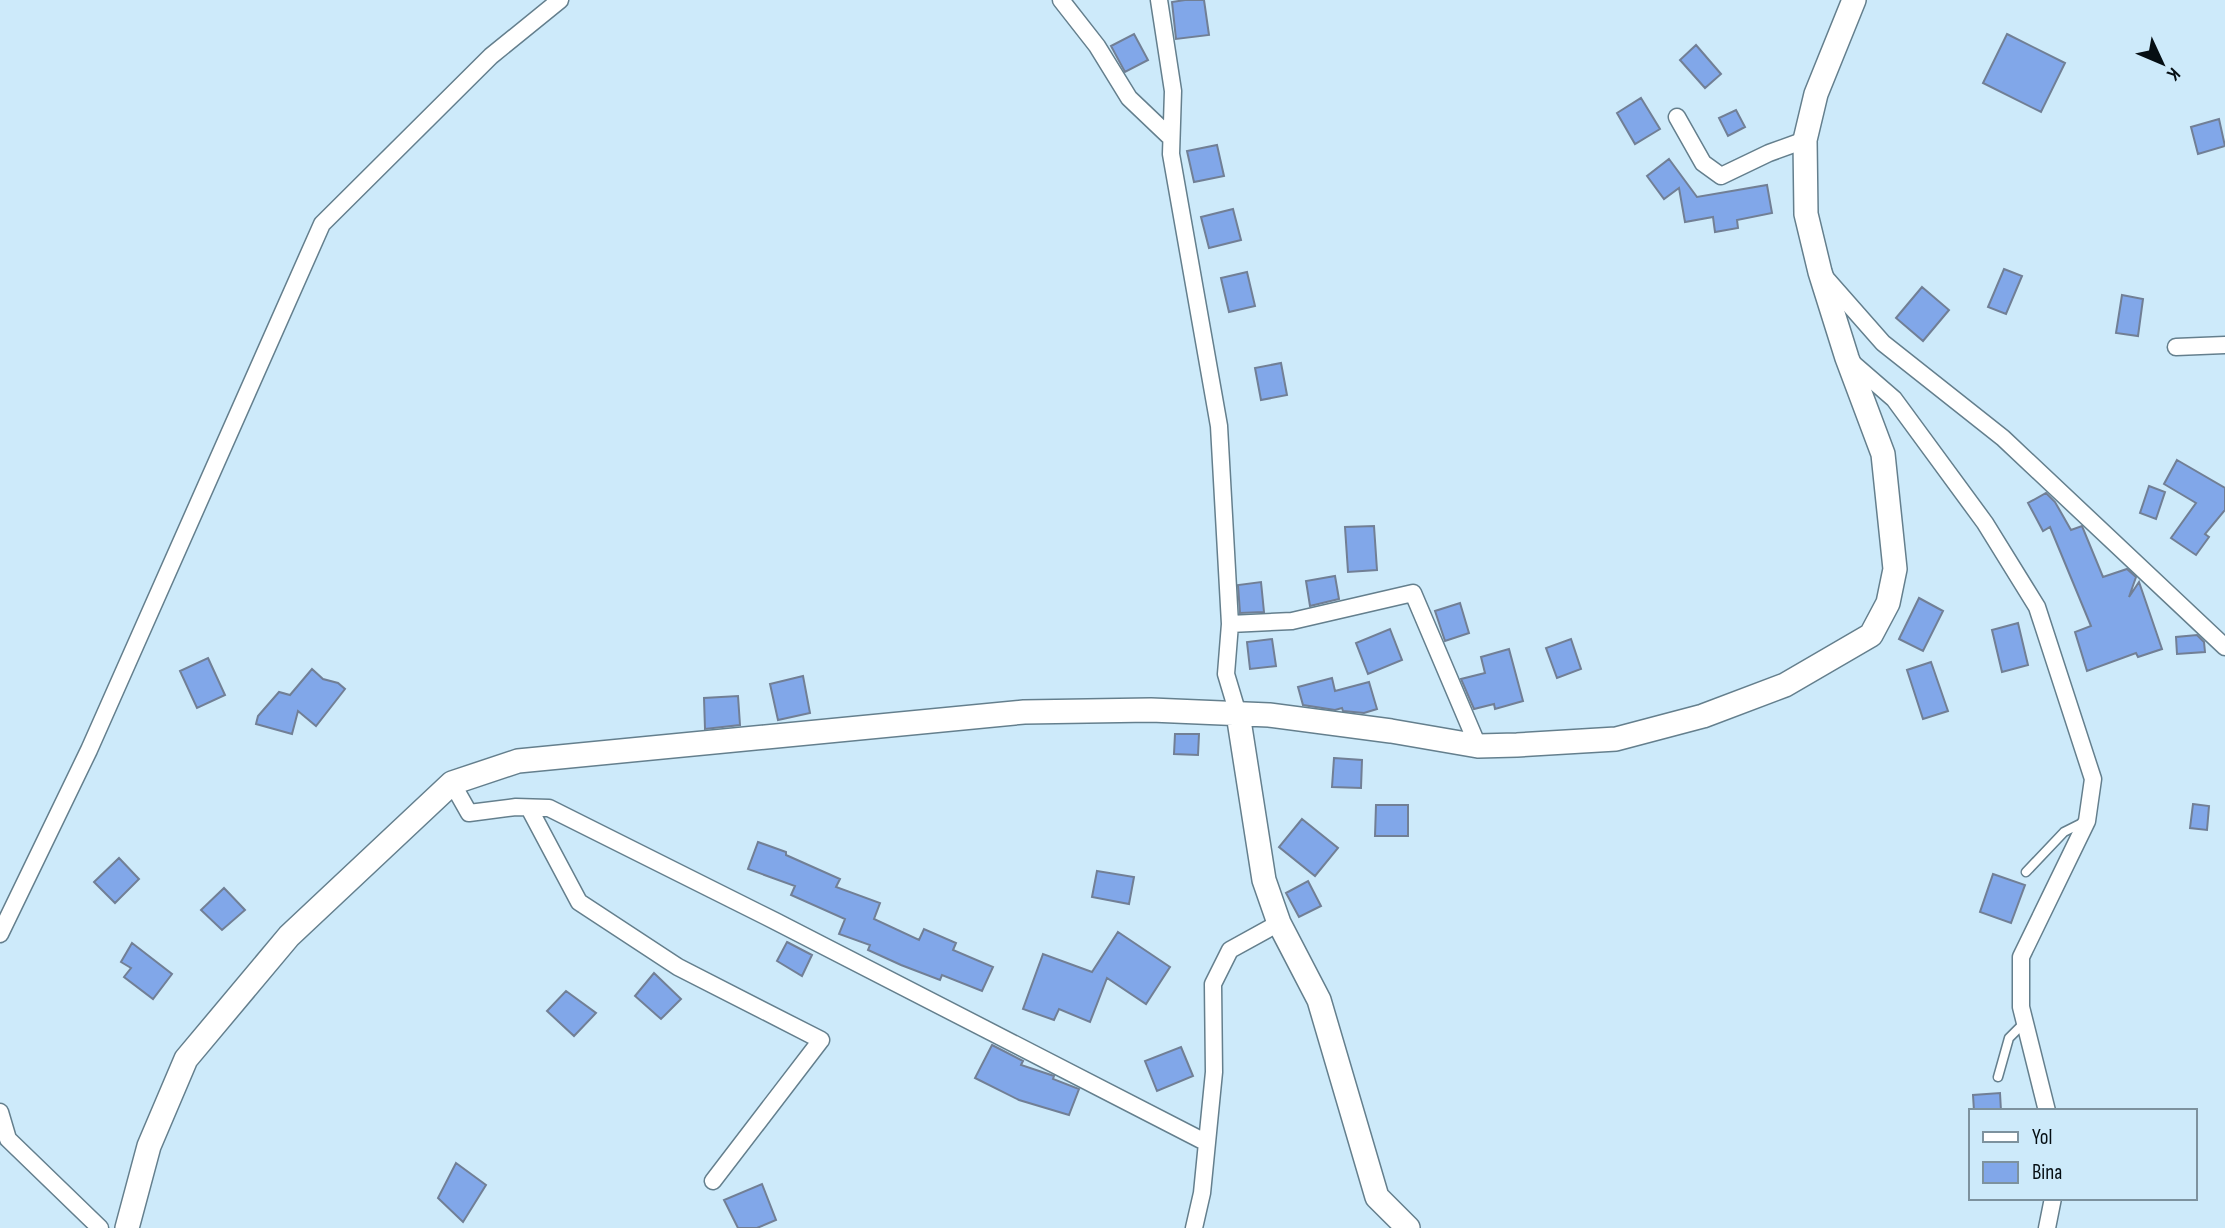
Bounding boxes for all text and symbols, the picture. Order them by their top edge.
north arrow [2127,28,2197,98]
text: K [2161,62,2185,86]
legend [1969,1109,2197,1200]
text: Yol [2032,1125,2052,1150]
text: Bina [2032,1160,2062,1185]

